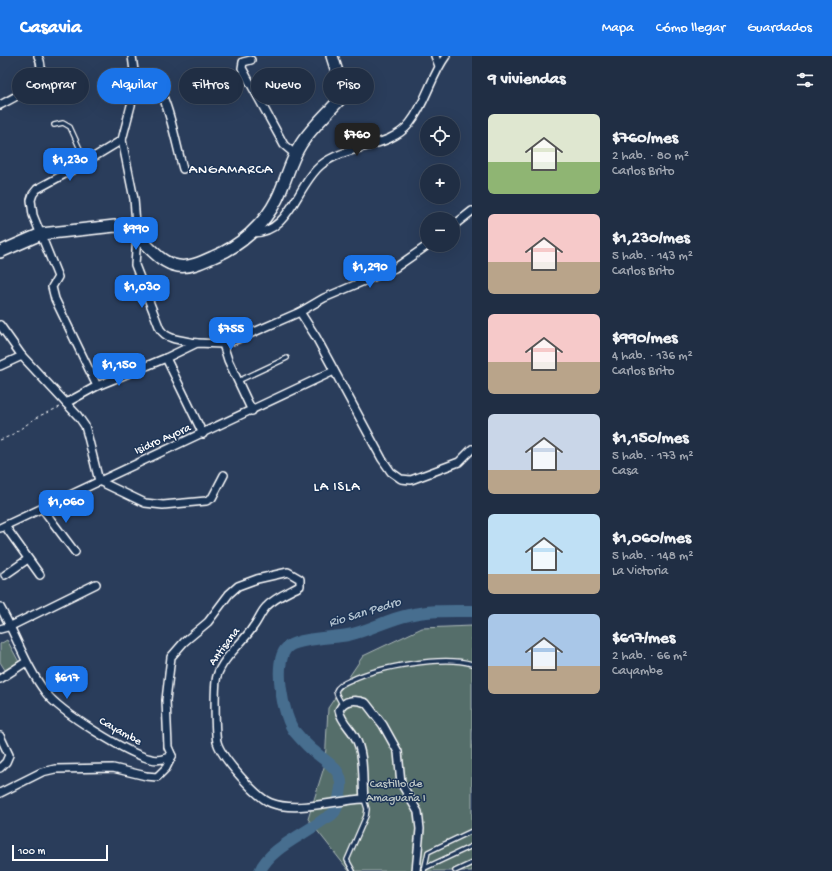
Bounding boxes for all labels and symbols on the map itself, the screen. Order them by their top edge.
pin: $760 [333,123,381,157]
pin: $1,230 [37,148,103,182]
district label: ANGAMARCA [189,162,273,179]
pin: $990 [112,217,160,251]
pin: $1,290 [337,255,403,289]
pin: $1,030 [109,275,175,309]
pin: $755 [207,317,255,351]
pin: $1,150 [86,353,152,387]
street label: Isidro Ayora [133,421,194,459]
district label: LA ISLA [314,479,360,496]
pin: $1,060 [33,490,99,524]
water label: Rio San Pedro [327,595,404,631]
street label: Antisana [206,625,244,669]
pin: $617 [43,666,91,700]
street label: Cayambe [96,715,145,750]
park label: Castillo de Amaguaña I [366,778,426,806]
scale bar [12,843,108,862]

